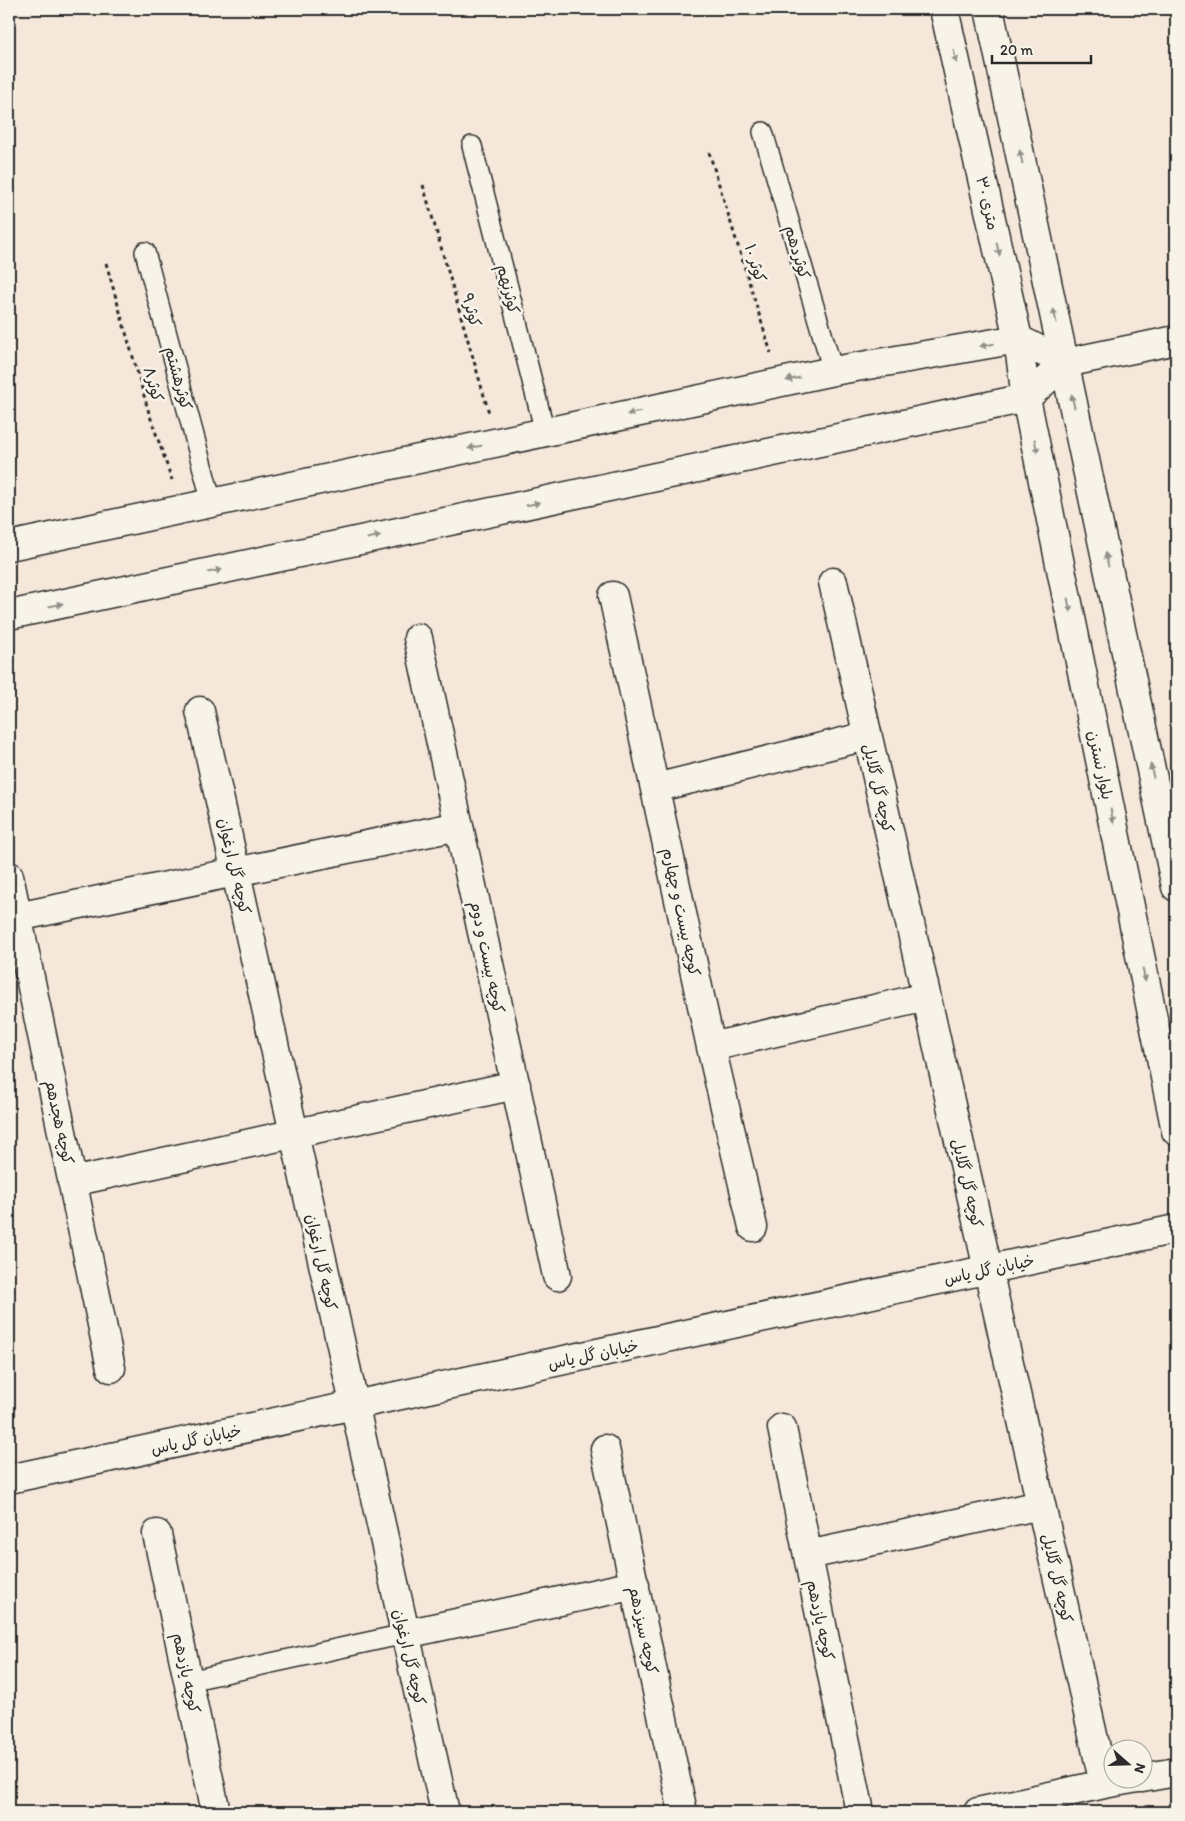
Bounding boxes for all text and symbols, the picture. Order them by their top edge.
scale bar [992,32,1091,64]
text: 20 m [1000,41,1034,59]
one-way arrow [951,49,959,65]
one-way arrow [1017,149,1025,164]
street label: ۳۰ متری [972,174,1003,232]
street label: کوثردهم [778,223,814,282]
one-way arrow [994,241,1002,257]
street label: کوثر ۱۰ [740,242,770,285]
street label: کوثرنهم [490,262,524,317]
street label: کوثر۹ [457,291,485,330]
one-way arrow [1051,308,1059,323]
one-way arrow [979,341,995,349]
street label: کوثرهشتم [158,344,196,413]
street label: کوثر۸ [139,364,168,404]
one-way arrow [785,376,801,384]
one-way arrow [1069,394,1077,409]
one-way arrow [627,409,642,417]
one-way arrow [1033,439,1041,455]
one-way arrow [468,443,483,451]
one-way arrow [526,499,542,507]
one-way arrow [367,533,383,541]
one-way arrow [1103,553,1111,568]
one-way arrow [208,567,223,575]
one-way arrow [1065,598,1073,613]
one-way arrow [49,601,64,609]
street label: بلوار نسترن [1083,729,1117,802]
street label: کوچه گل گلایل [858,742,898,835]
one-way arrow [1147,762,1155,778]
one-way arrow [1108,809,1116,824]
street label: کوچه گل ارغوان [213,816,255,916]
street label: کوچه بیست و چهارم [656,846,704,979]
street label: کوچه بیست و دوم [463,899,509,1016]
one-way arrow [1141,968,1149,984]
street label: کوچه هجدهم [38,1078,78,1167]
street label: کوچه گل گلایل [947,1137,987,1230]
street label: کوچه گل ارغوان [301,1212,341,1312]
street label: خیابان گل یاس [942,1251,1036,1288]
street label: خیابان گل یاس [546,1336,640,1373]
street label: خیابان گل یاس [149,1421,243,1458]
street label: کوچه گل گلایل [1037,1532,1077,1625]
street label: کوچه یازدهم [800,1578,838,1663]
street label: کوچه سیزدهم [622,1584,662,1677]
street label: کوچه گل ارغوان [388,1607,430,1707]
street label: کوچه یازدهم [166,1631,204,1716]
north arrow [1102,1738,1152,1788]
text: N [1130,1761,1149,1776]

